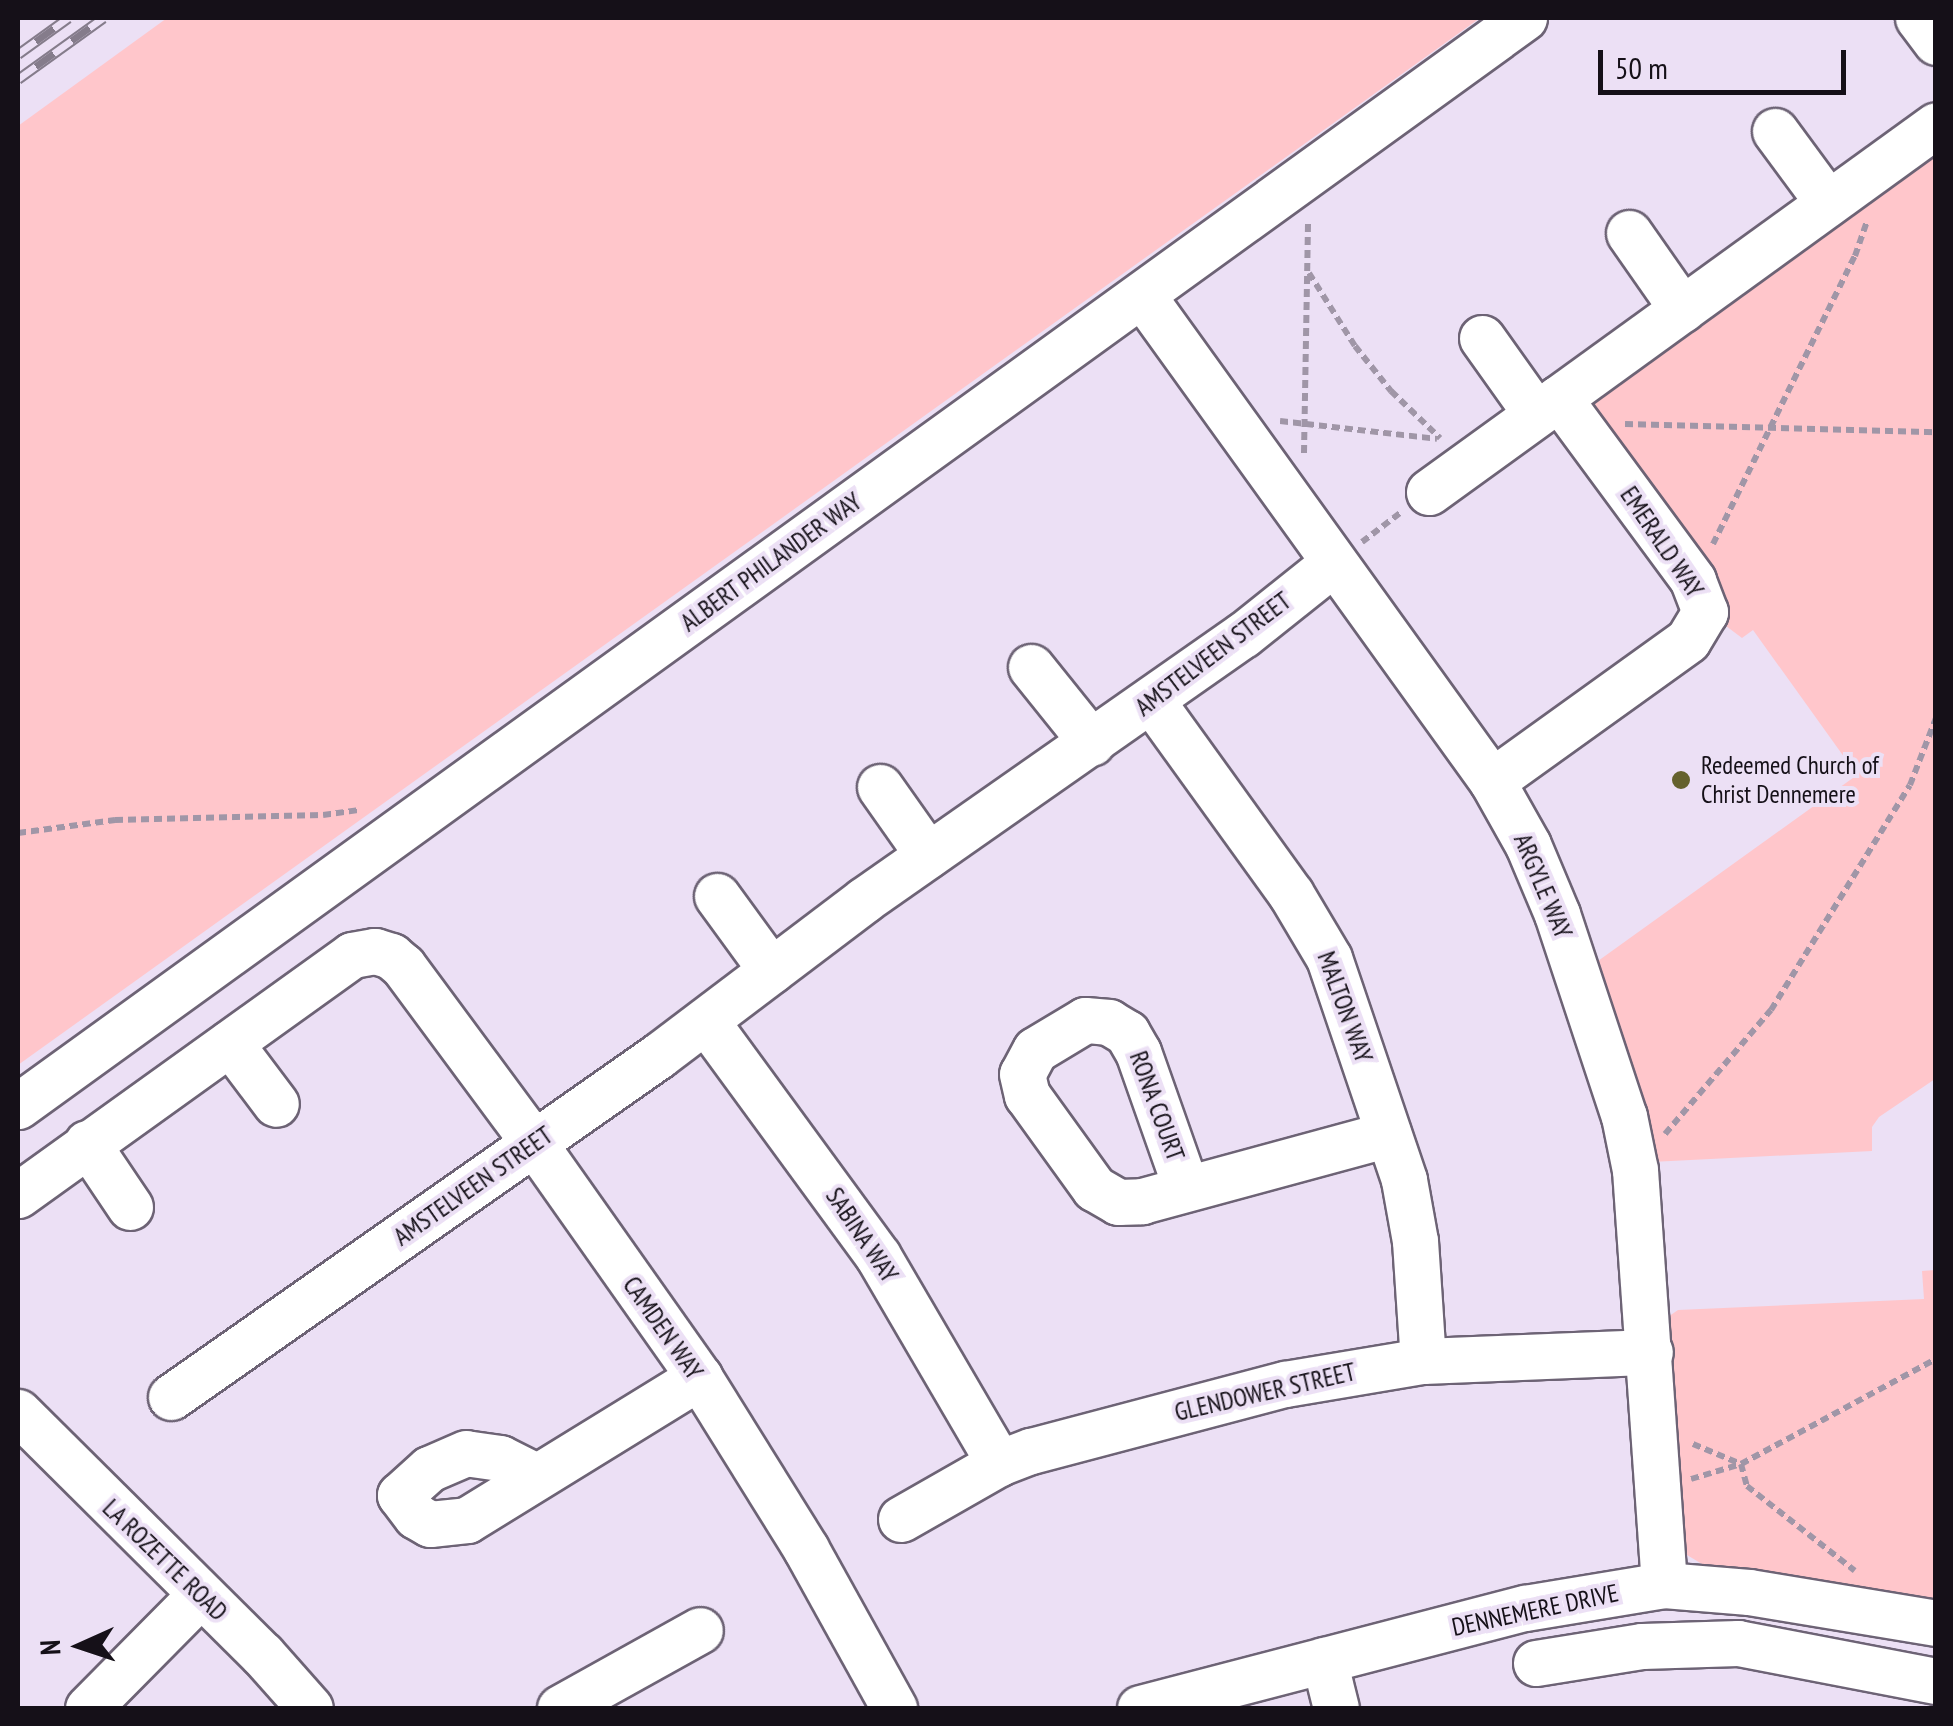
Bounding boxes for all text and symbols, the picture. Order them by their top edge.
scale bar [1603,30,1850,92]
text: 50 m [1615,48,1668,87]
street label: EMERALD WAY [1614,481,1710,603]
street label: ALBERT PHILANDER WAY [674,486,868,638]
street label: AMSTELVEEN STREET [1129,586,1297,722]
place label: Redeemed Church of Christ Dennemere [1701,751,1879,810]
marker: Redeemed Church of Christ Dennemere [1670,769,1692,791]
street label: ARGYLE WAY [1507,829,1579,943]
street label: MALTON WAY [1311,947,1379,1067]
street label: RONA COURT [1123,1047,1191,1165]
street label: AMSTELVEEN STREET [388,1120,558,1252]
street label: SABINA WAY [819,1182,905,1288]
street label: CAMDEN WAY [617,1271,709,1385]
street label: GLENDOWER STREET [1172,1357,1358,1427]
street label: LA ROZETTE ROAD [96,1493,234,1627]
street label: DENNEMERE DRIVE [1449,1578,1621,1642]
north arrow [30,1596,130,1696]
text: N [31,1639,68,1656]

